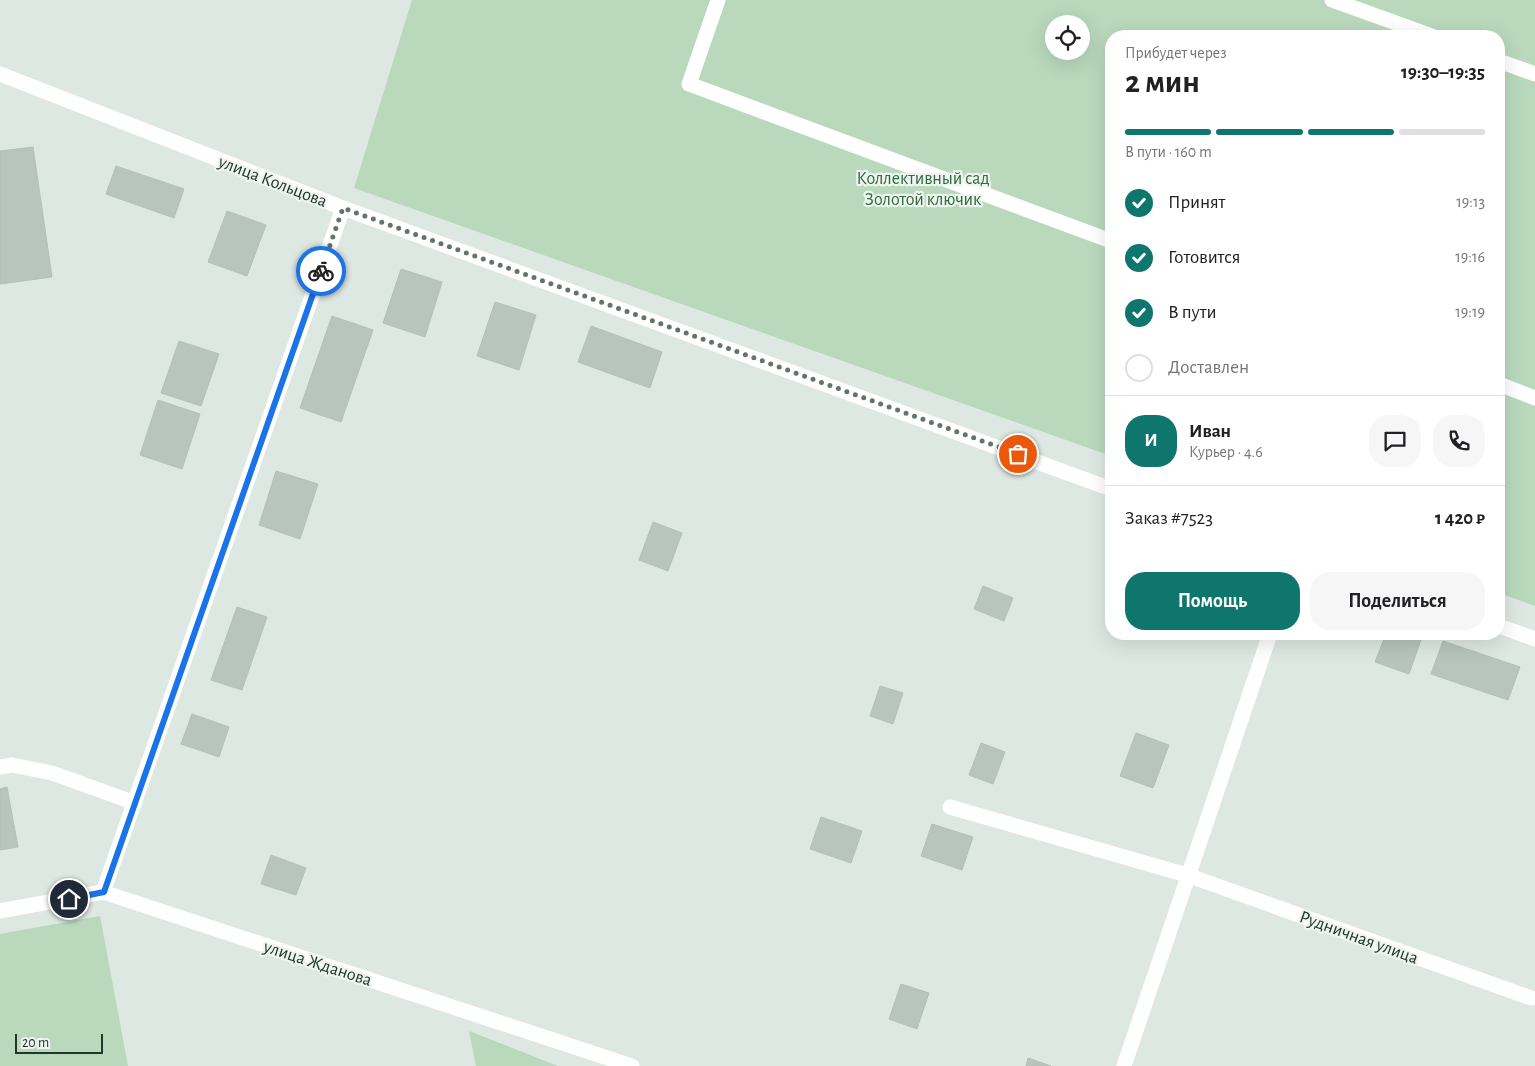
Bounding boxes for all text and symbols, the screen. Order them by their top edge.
map controls [1045,15,1090,60]
button: locate [1045,15,1090,60]
text: Прибудет через [1125,45,1227,61]
text: 19:30–19:35 [1401,63,1485,82]
text: 2 мин [1125,66,1200,98]
text: В пути · 160 m [1125,144,1212,160]
street label: улица Кольцова [215,153,330,211]
park label: Коллективный сад Золотой ключик [856,170,990,209]
icon: check [1125,189,1153,217]
text: Принят [1168,193,1225,212]
text: 19:13 [1456,194,1485,210]
icon: check [1125,244,1153,272]
courier [296,246,346,296]
text: Готовится [1168,248,1241,267]
text: 19:16 [1455,249,1485,265]
icon: bike [307,257,335,285]
icon: check [1125,299,1153,327]
text: В пути [1168,303,1217,322]
text: 19:19 [1455,304,1485,320]
text: Доставлен [1168,358,1249,377]
button: chat [1369,415,1421,467]
button: phone [1433,415,1485,467]
text: Иван [1189,422,1231,441]
text: И [1144,431,1158,450]
pin [997,433,1039,475]
icon: bag [1004,440,1032,468]
text: Курьер · 4.6 [1189,444,1263,460]
text: Заказ #7523 [1125,509,1213,528]
text: 1 420 ₽ [1435,509,1485,528]
button: Помощь [1125,572,1300,630]
button: Поделиться [1310,572,1485,630]
pin [48,878,90,920]
icon: home [55,885,83,913]
street label: Рудничная улица [1297,908,1420,968]
street label: улица Жданова [260,938,374,990]
scale bar [15,1031,102,1054]
text: 20 m [22,1036,49,1050]

